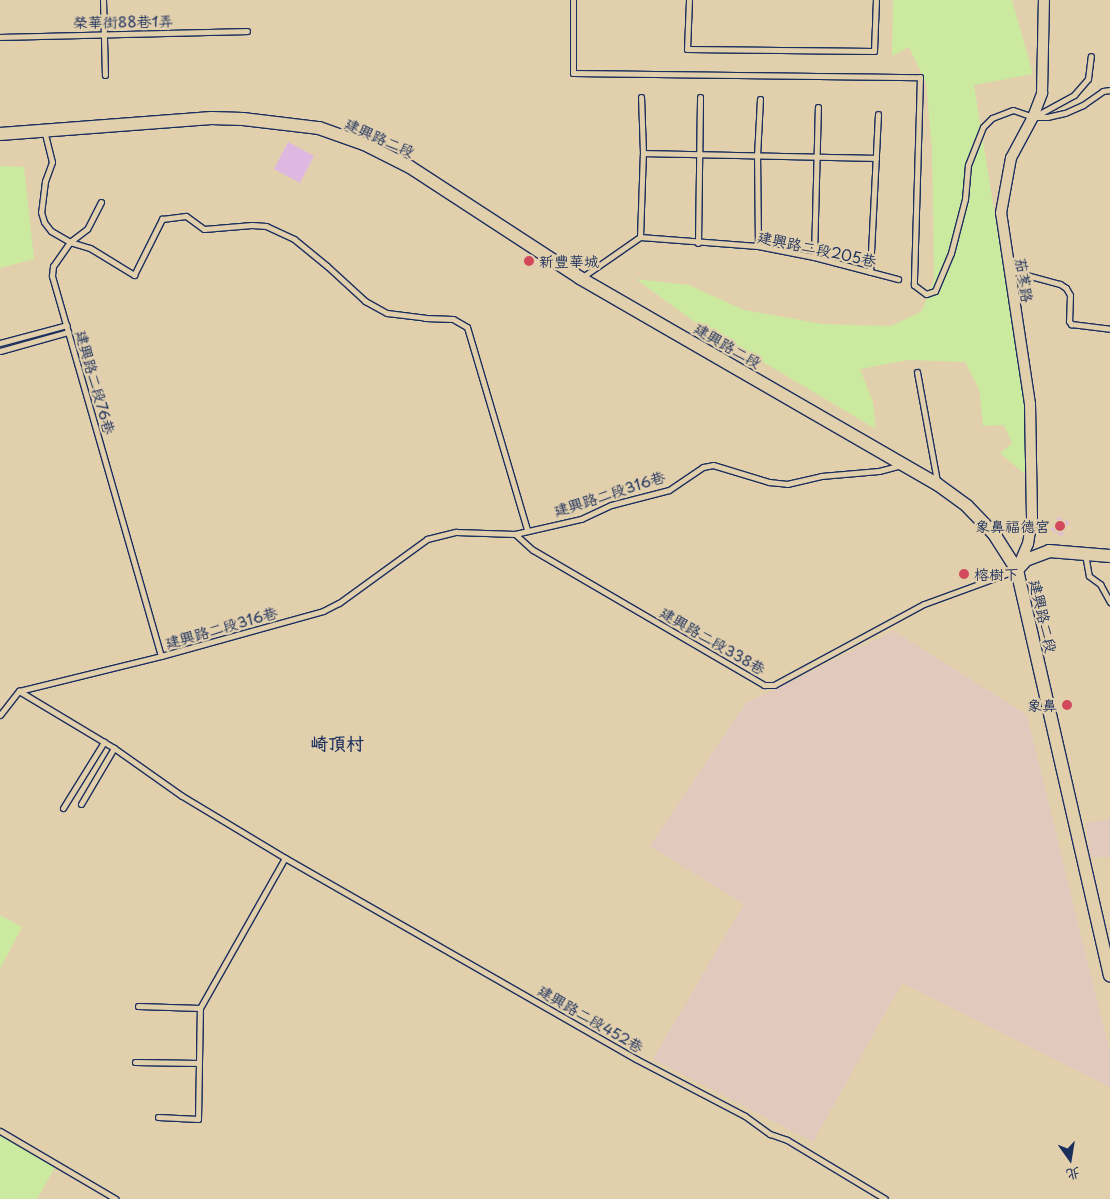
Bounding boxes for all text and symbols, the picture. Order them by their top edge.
street label: 榮華街88巷1弄 [73,11,173,31]
street label: 建興路二段 [342,114,418,160]
street label: 建興路二段205巷 [756,227,878,269]
place label: 新豐華城 [539,252,599,270]
marker: 新豐華城 [523,255,535,267]
street label: 茄苳路 [1013,256,1037,304]
street label: 建興路二段 [691,318,765,372]
street label: 建興路二段76巷 [72,328,120,436]
street label: 建興路二段316巷 [551,466,667,520]
place label: 象鼻福德宮 [975,517,1050,535]
marker: 象鼻福德宮 [1054,520,1066,532]
place label: 榕樹下 [974,565,1019,583]
marker: 榕樹下 [958,568,970,580]
street label: 建興路二段 [1027,577,1061,655]
street label: 建興路二段316巷 [163,602,279,652]
street label: 建興路二段338巷 [657,602,769,678]
place label: 象鼻 [1027,696,1057,714]
marker: 象鼻 [1061,699,1073,711]
district label: 崎頂村 [310,732,364,754]
street label: 建興路二段452巷 [535,980,647,1056]
north arrow [1045,1134,1095,1184]
text: 北 [1064,1162,1083,1186]

